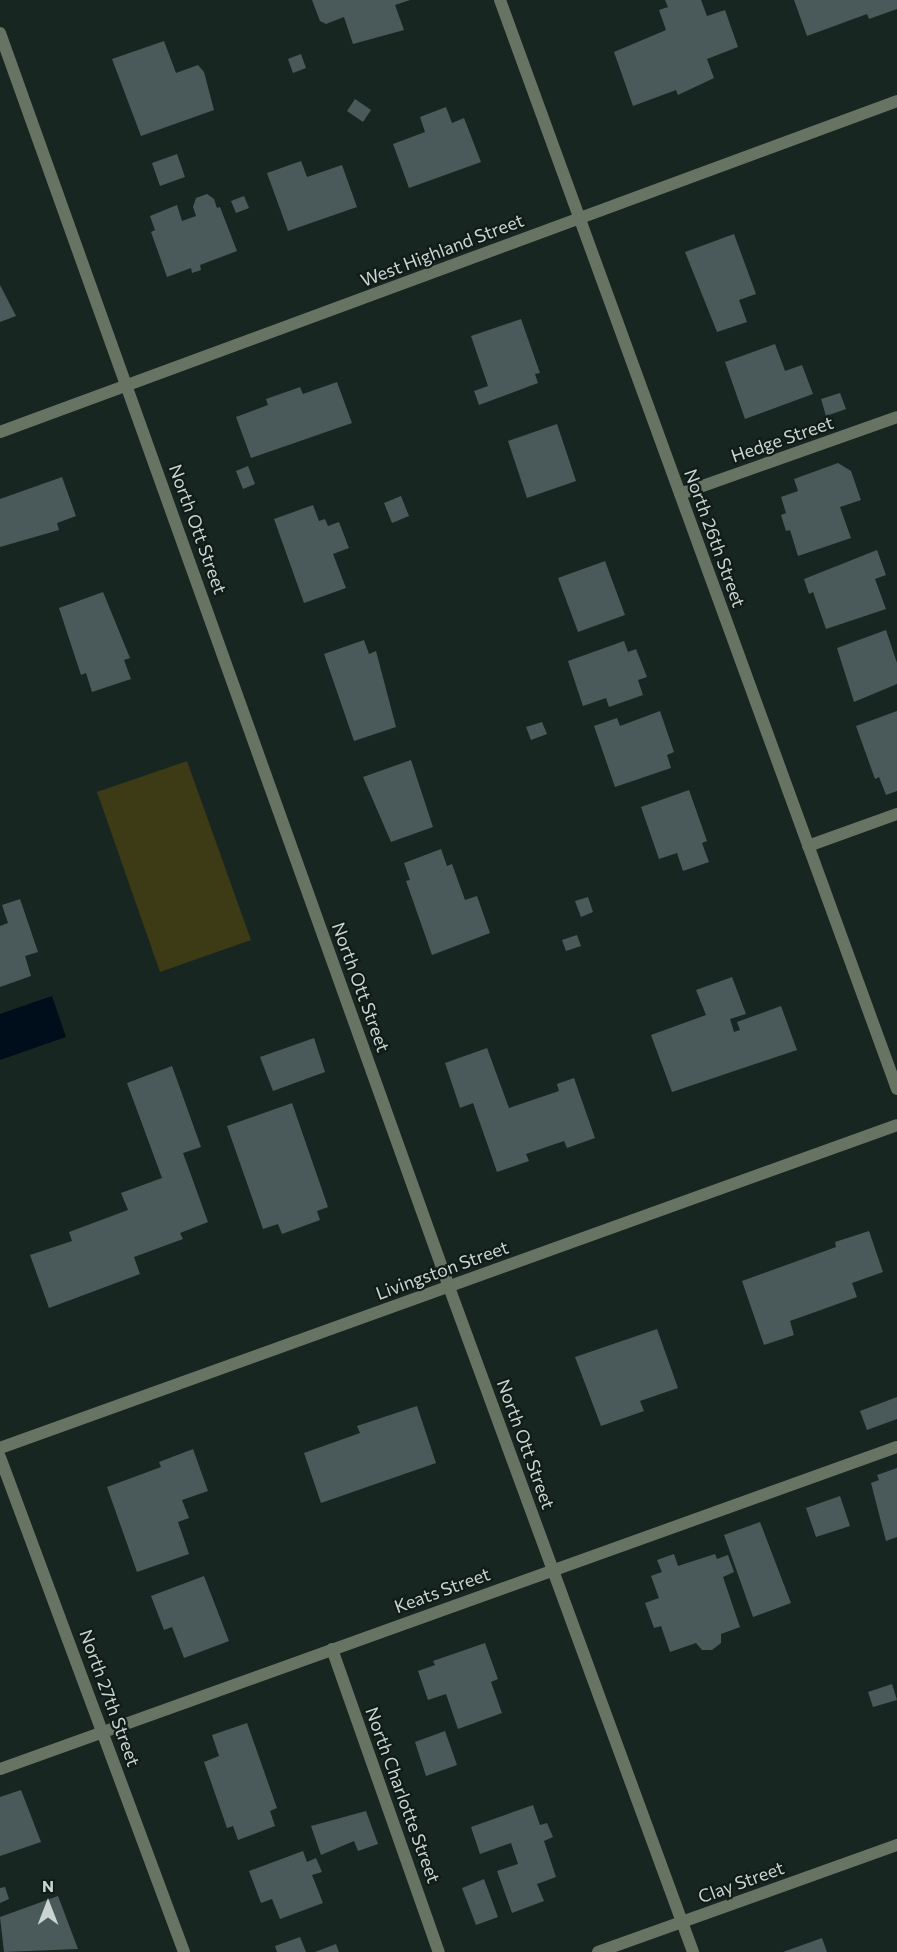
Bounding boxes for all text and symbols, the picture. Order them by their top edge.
street label: West Highland Street [357,209,527,291]
street label: Hedge Street [728,411,836,467]
street label: North Ott Street [165,461,231,597]
street label: North 26th Street [680,466,750,610]
street label: North Ott Street [328,919,394,1055]
street label: Livingston Street [373,1236,511,1304]
street label: North Ott Street [493,1376,559,1512]
street label: Keats Street [391,1563,493,1617]
street label: North 27th Street [75,1627,145,1769]
street label: North Charlotte Street [361,1704,445,1886]
street label: Clay Street [695,1857,787,1907]
north arrow [18,1874,78,1934]
text: N [42,1876,54,1895]

